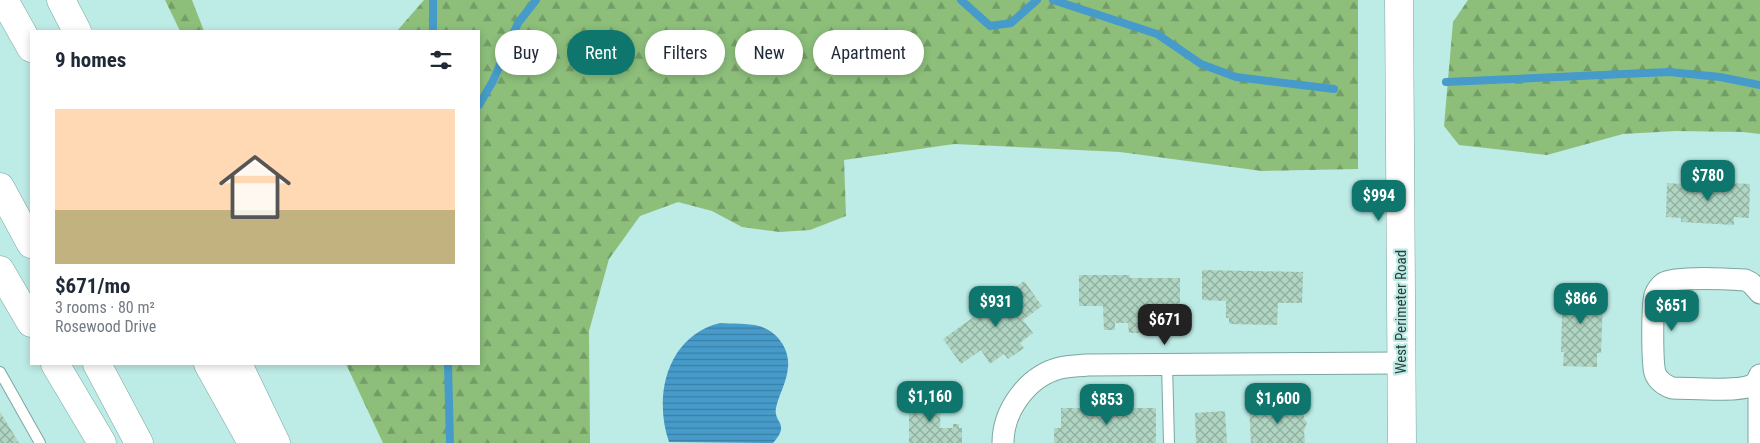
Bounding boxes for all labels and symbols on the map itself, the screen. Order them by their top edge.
pin: $780 [1678,160,1738,202]
pin: $994 [1349,180,1409,222]
street label: West Perimeter Road [1392,250,1410,374]
pin: $866 [1551,282,1611,325]
pin: $931 [966,286,1026,328]
pin: $651 [1642,290,1702,332]
pin: $671 [1135,304,1195,346]
pin: $1,160 [889,380,971,423]
pin: $1,600 [1237,382,1319,425]
pin: $853 [1077,384,1137,426]

